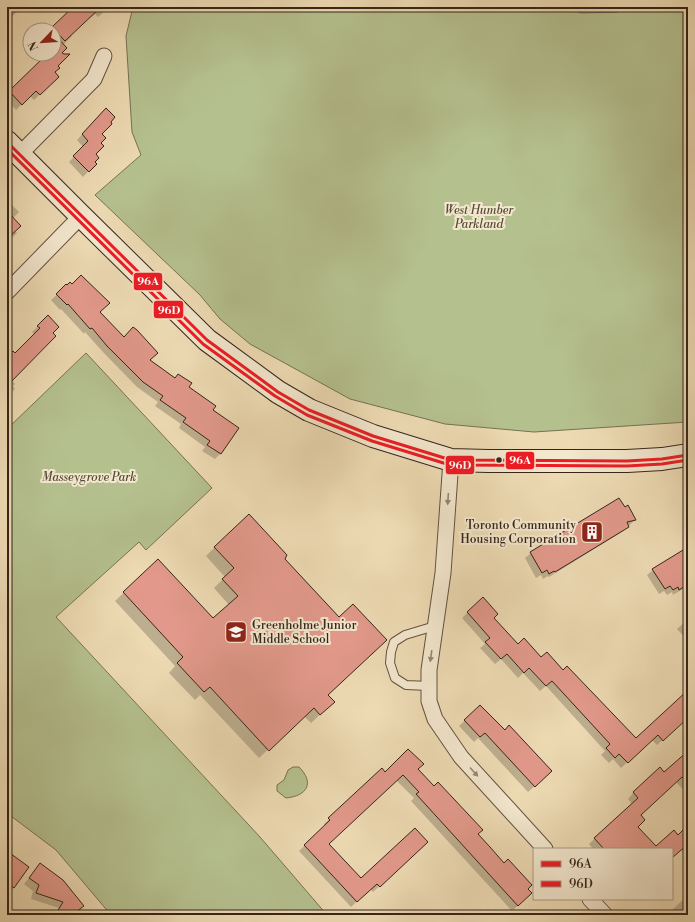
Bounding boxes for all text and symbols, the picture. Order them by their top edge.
north arrow [22,22,62,62]
text: N [26,39,42,53]
park label: West Humber Parkland [445,203,514,232]
line badge: 96A [133,272,163,291]
text: 96A [137,275,160,289]
line badge: 96D [153,300,184,319]
text: 96D [158,304,181,318]
line badge: 96A [505,451,535,470]
text: 96A [509,454,532,468]
line badge: 96D [445,455,475,475]
unlabelled marker [494,455,504,465]
text: 96D [449,459,472,473]
park label: Masseygrove Park [42,470,136,485]
one-way arrow [445,493,452,505]
place label: Toronto Community Housing Corporation [460,518,576,547]
building icon: Toronto Community Housing Corporation [579,519,605,545]
place label: Greenholme Junior Middle School [252,618,357,647]
school or university icon: Greenholme Junior Middle School [223,619,249,645]
one-way arrow [428,650,434,662]
one-way arrow [470,766,479,777]
legend [533,848,673,900]
text: 96A [569,857,593,872]
text: 96D [569,877,593,892]

